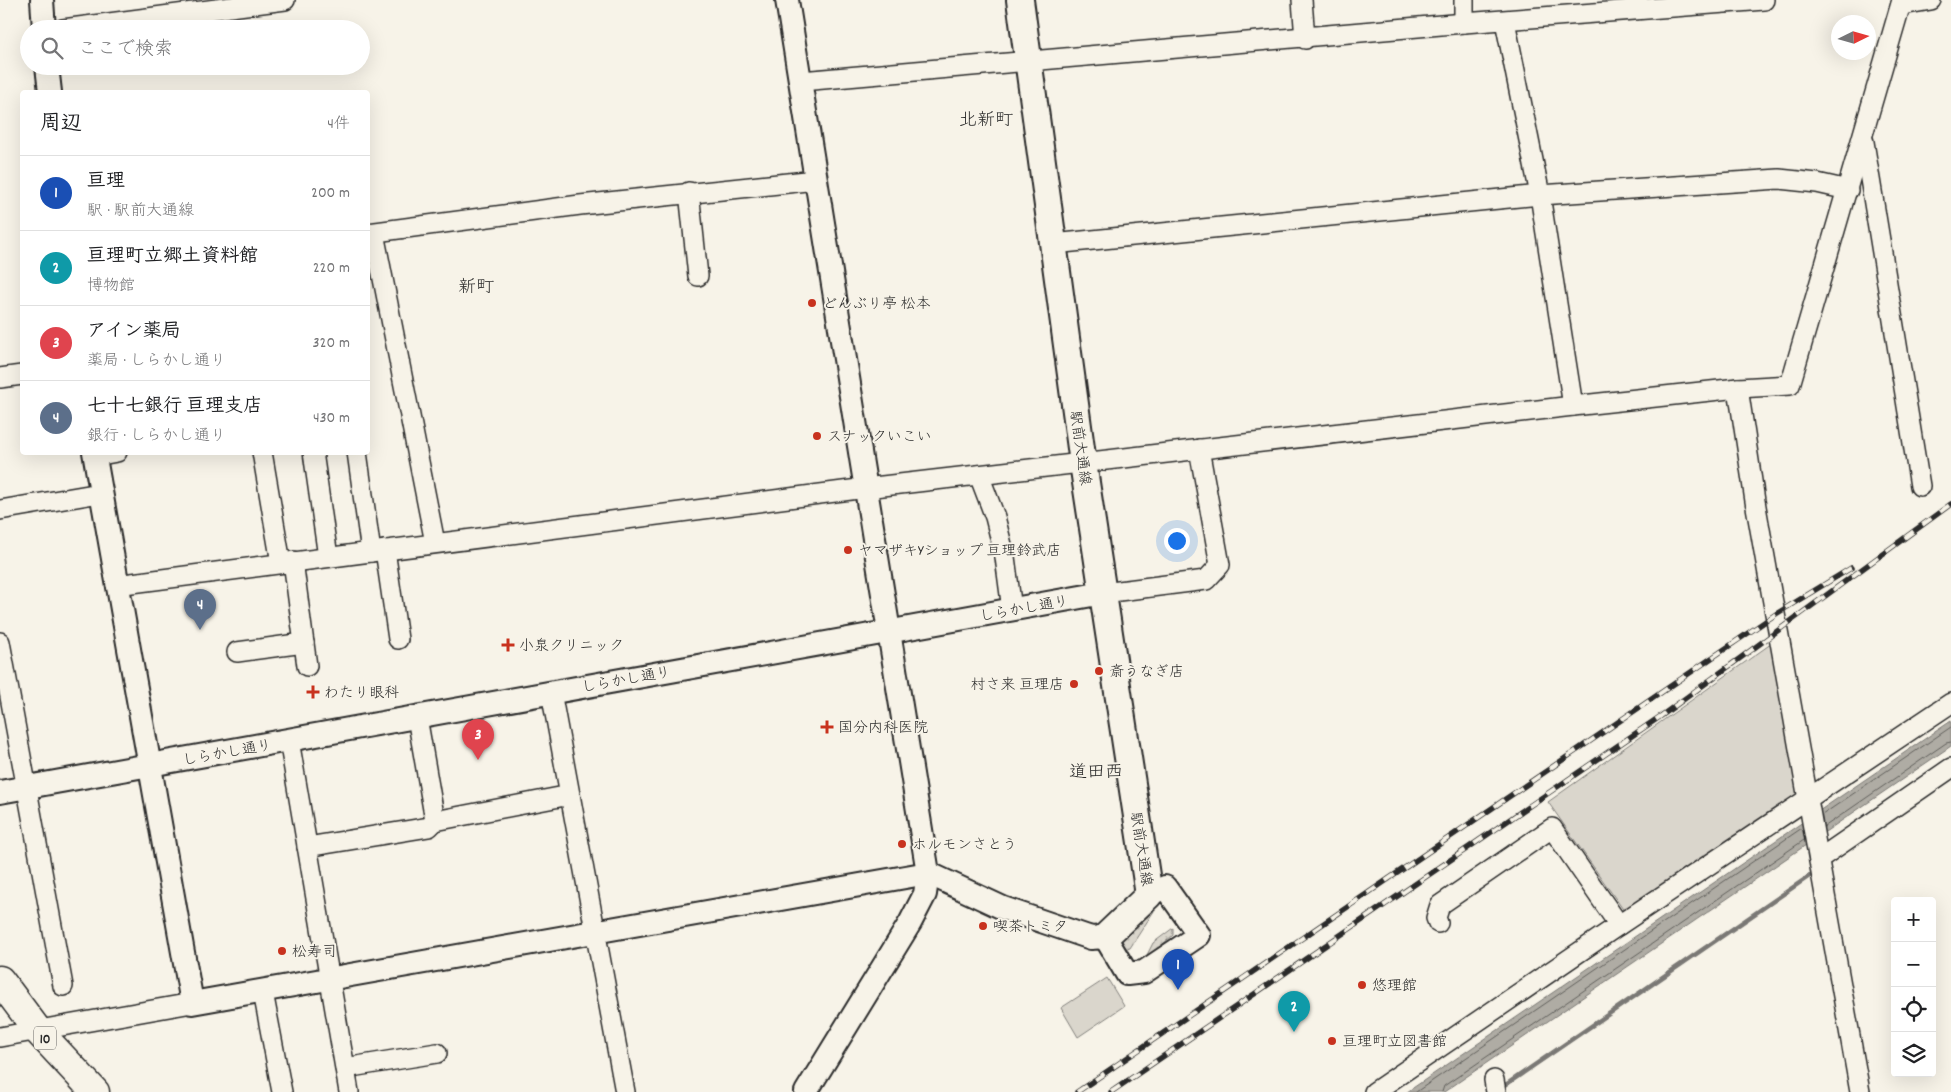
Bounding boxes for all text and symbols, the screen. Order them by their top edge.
north arrow [1831,15,1876,60]
search box [20,20,370,75]
icon: search [38,34,66,62]
text: ここで検索 [78,37,173,64]
district label: 北新町 [959,109,1013,134]
text: 周辺 [40,110,82,140]
text: 4件 [327,113,350,136]
text: 亘理 [87,169,125,196]
text: 1 [54,182,58,205]
text: 200 m [311,182,350,205]
text: 駅 · 駅前大通線 [87,200,194,223]
text: 亘理町立郷土資料館 [87,244,258,271]
text: 2 [53,257,60,280]
text: 220 m [313,257,350,280]
text: 博物館 [87,275,135,298]
district label: 新町 [458,276,494,301]
place label: どんぶり亭 松本 [822,294,931,316]
marker: どんぶり亭 松本 [806,297,818,309]
text: アイン薬局 [87,319,181,346]
text: 3 [52,332,60,355]
text: 320 m [313,332,350,355]
text: 薬局 · しらかし通り [87,350,226,373]
text: 七十七銀行 亘理支店 [87,394,262,421]
text: 4 [53,407,59,430]
text: 430 m [313,407,350,430]
street label: 駅前大通線 [1063,410,1095,487]
text: 銀行 · しらかし通り [87,425,226,448]
place label: スナックいこい [827,427,932,449]
marker: スナックいこい [811,430,823,442]
your location [1164,528,1190,554]
place label: ヤマザキYショップ 亘理鈴武店 [858,541,1061,563]
marker: ヤマザキYショップ 亘理鈴武店 [842,544,854,556]
pin: 4 [184,589,216,630]
street label: しらかし通り [978,591,1071,629]
place label: 小泉クリニック [519,636,624,658]
marker: 小泉クリニック [501,638,515,652]
street label: しらかし通り [580,662,673,700]
place label: 斎うなぎ店 [1109,662,1184,684]
marker: 斎うなぎ店 [1093,665,1105,677]
place label: 村さ来 亘理店 [971,675,1064,697]
marker: 村さ来 亘理店 [1068,678,1080,690]
place label: わたり眼科 [324,683,399,705]
marker: わたり眼科 [306,685,320,699]
place label: 国分内科医院 [838,718,928,740]
pin: 3 [462,719,494,760]
marker: 国分内科医院 [820,720,834,734]
street label: しらかし通り [181,735,274,773]
district label: 道田西 [1069,761,1123,786]
street label: 駅前大通線 [1123,811,1157,888]
place label: ホルモンさとう [912,835,1017,857]
marker: ホルモンさとう [896,838,908,850]
map controls [1891,897,1936,1077]
button: + [1891,897,1936,942]
place label: 喫茶トミタ [993,917,1068,939]
marker: 喫茶トミタ [977,920,989,932]
place label: 松寿司 [292,942,337,964]
button: − [1891,942,1936,987]
marker: 松寿司 [276,945,288,957]
pin: 1 [1162,949,1194,990]
place label: 悠理館 [1372,976,1417,998]
marker: 悠理館 [1356,979,1368,991]
button: locate [1891,987,1936,1032]
pin: 2 [1278,991,1310,1032]
road number: 10 [34,1026,56,1050]
place label: 亘理町立図書館 [1342,1032,1447,1054]
button: layers [1891,1032,1936,1077]
marker: 亘理町立図書館 [1326,1035,1338,1047]

